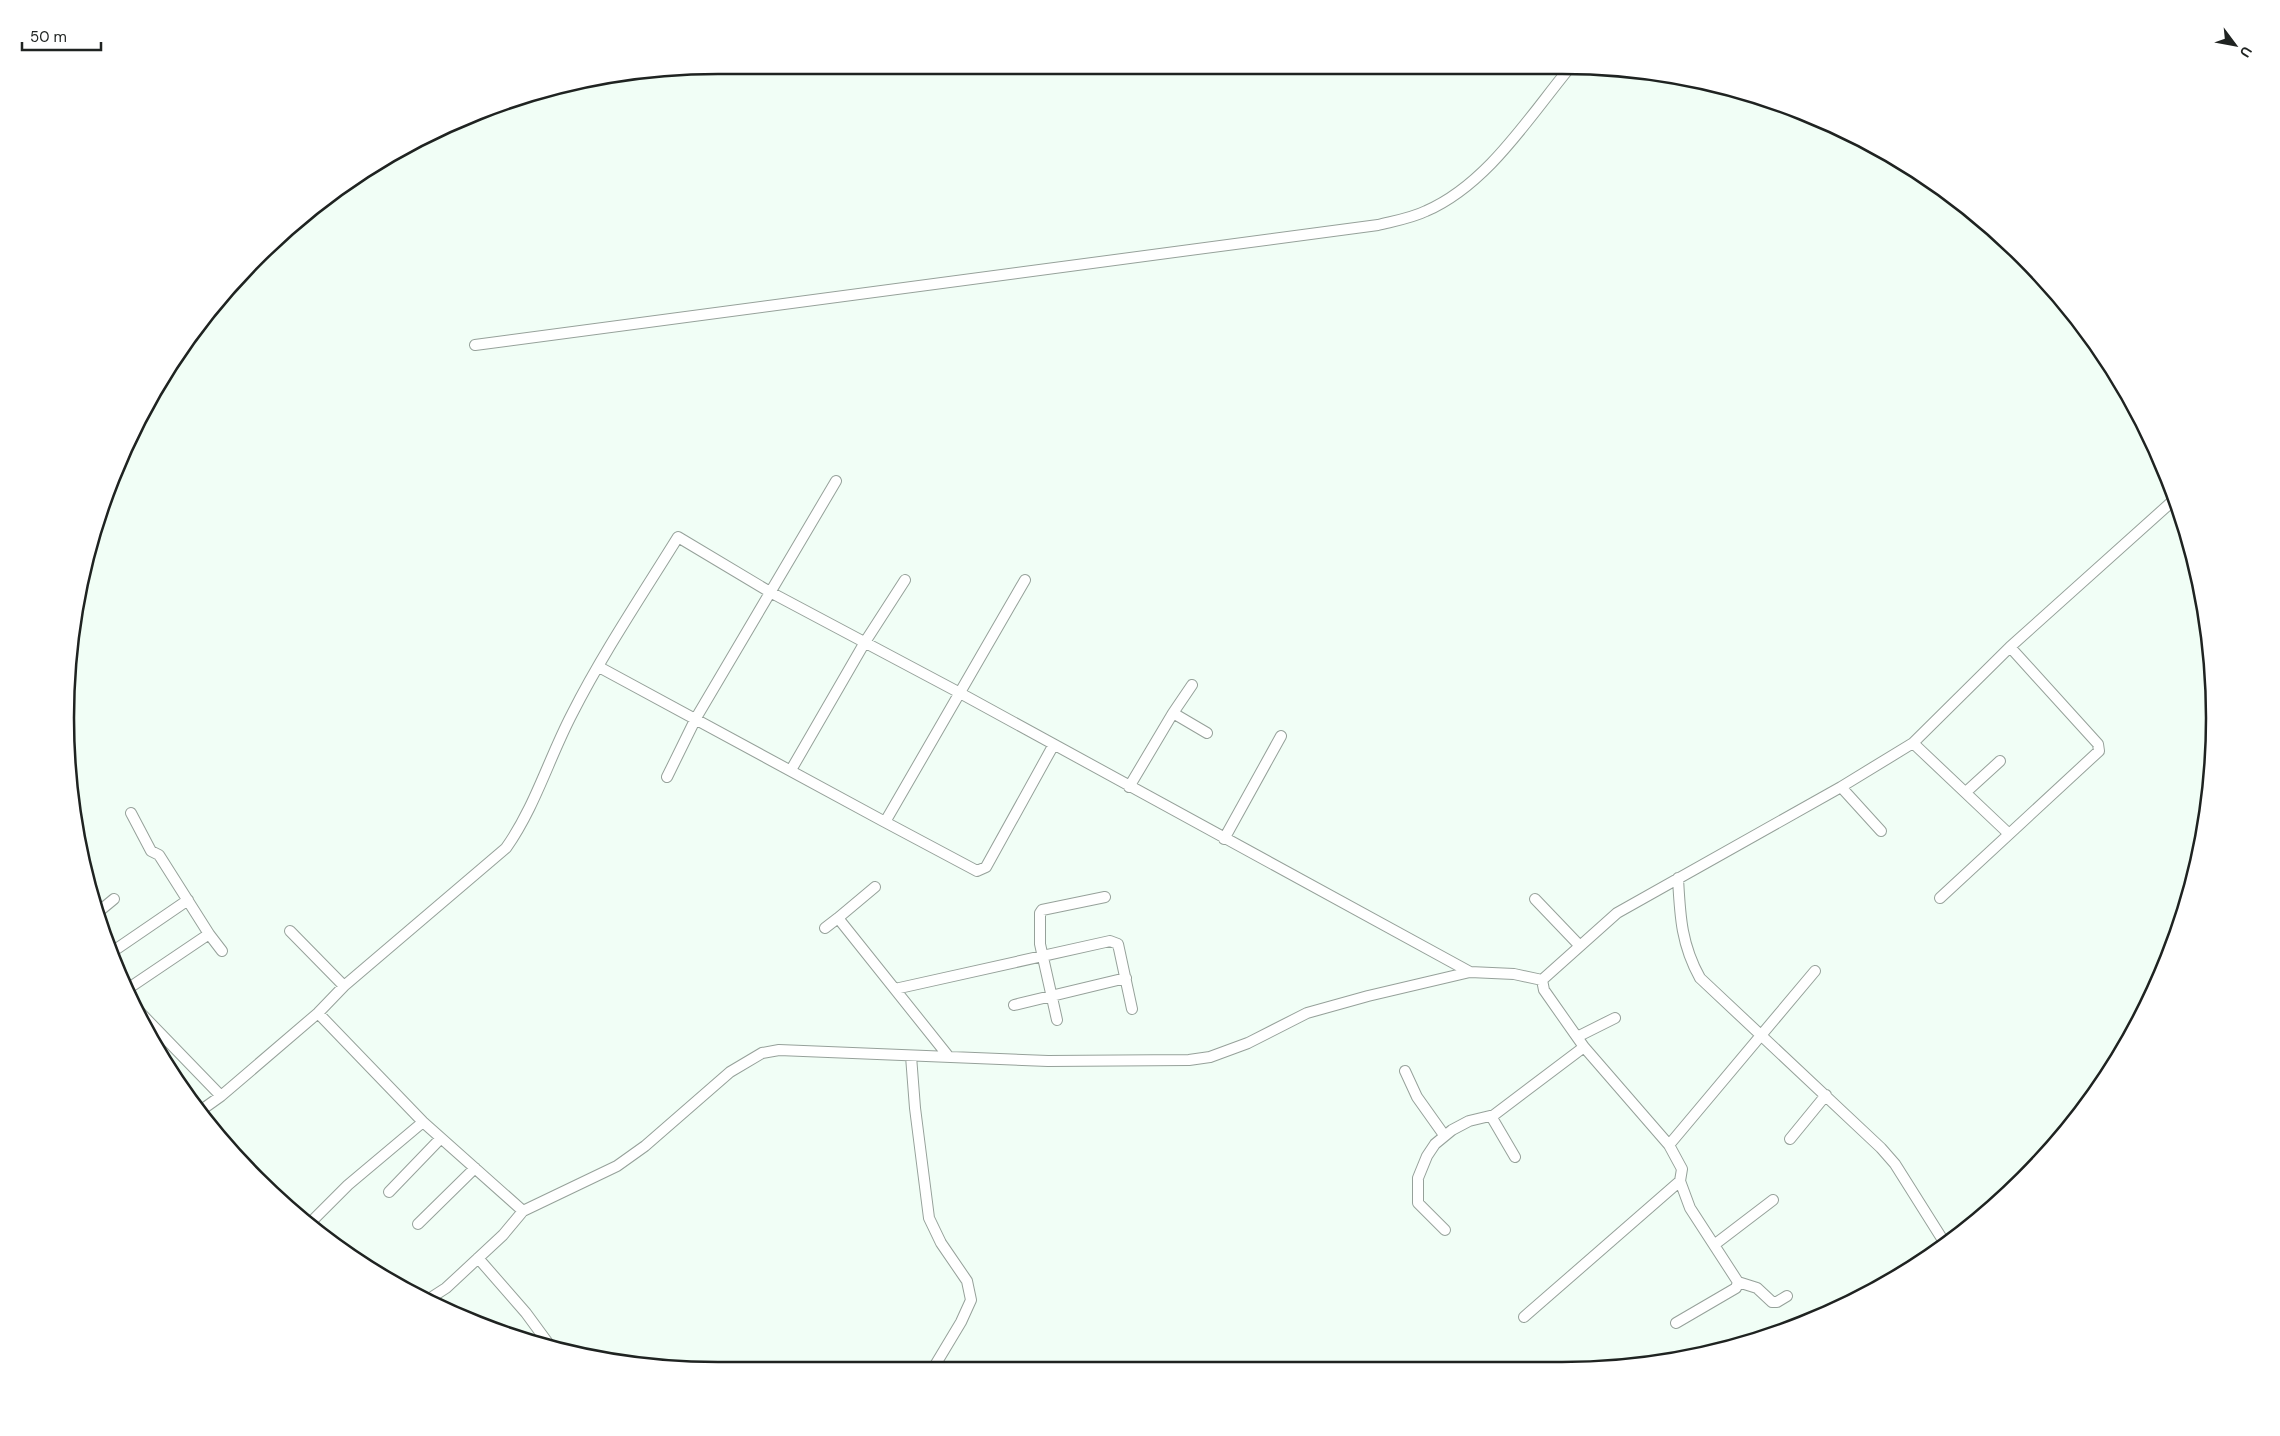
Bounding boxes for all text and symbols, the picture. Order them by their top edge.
scale bar [22,20,101,52]
north arrow [2210,20,2260,70]
text: 50 m [30,27,67,47]
text: U [2236,43,2256,61]

